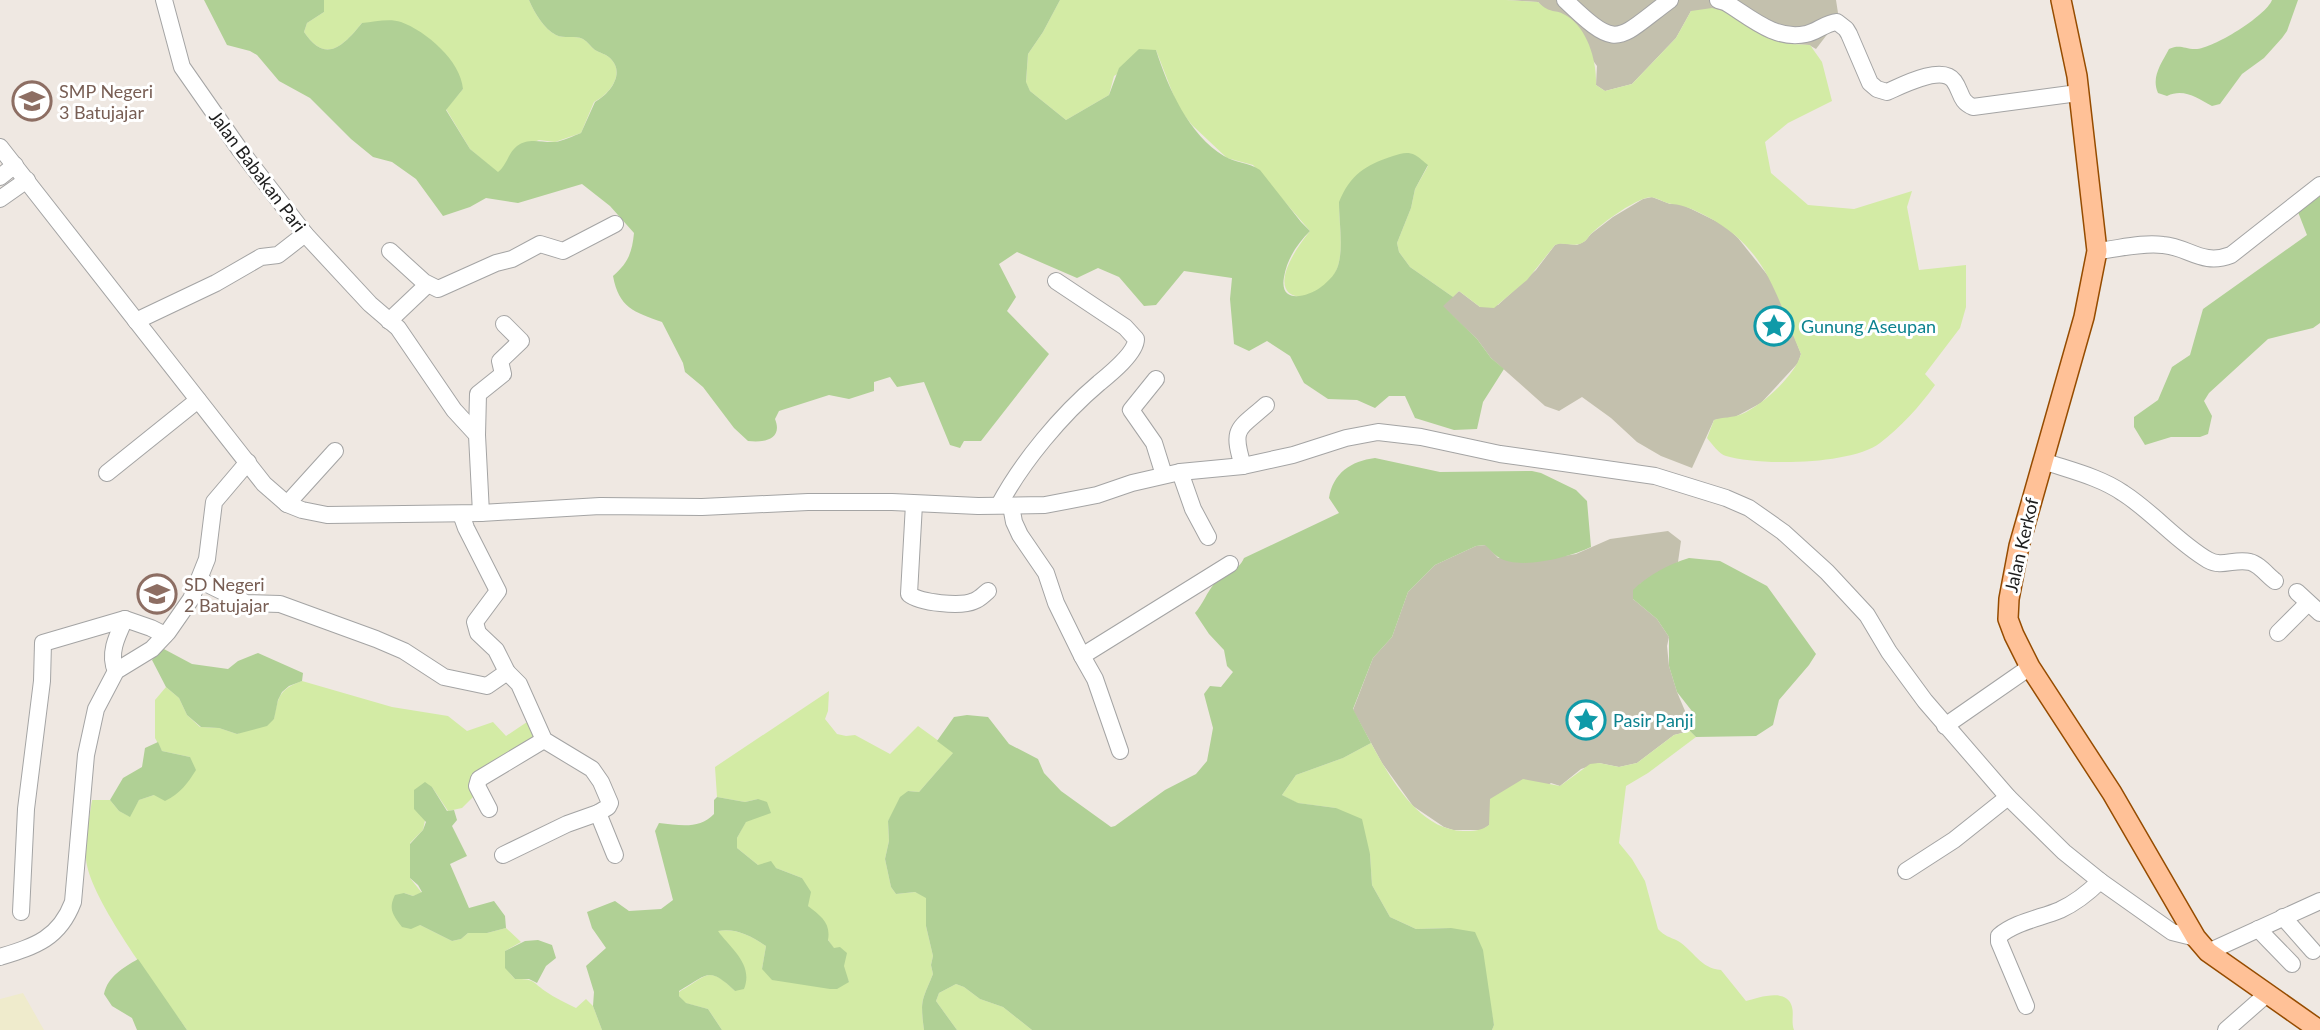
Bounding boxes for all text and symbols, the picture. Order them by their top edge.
school or university icon: SMP Negeri 3 Batujajar [11,80,53,122]
place label: SMP Negeri 3 Batujajar [59,80,153,123]
street label: Jalan Babakan Pari [205,106,311,236]
place icon: Gunung Aseupan [1753,305,1795,347]
place label: Gunung Aseupan [1801,315,1936,337]
street label: Jalan Kerkof [1999,495,2043,594]
school or university icon: SD Negeri 2 Batujajar [136,573,178,615]
place label: SD Negeri 2 Batujajar [184,573,269,616]
place icon: Pasir Panji [1565,699,1607,741]
place label: Pasir Panji [1613,709,1694,731]

